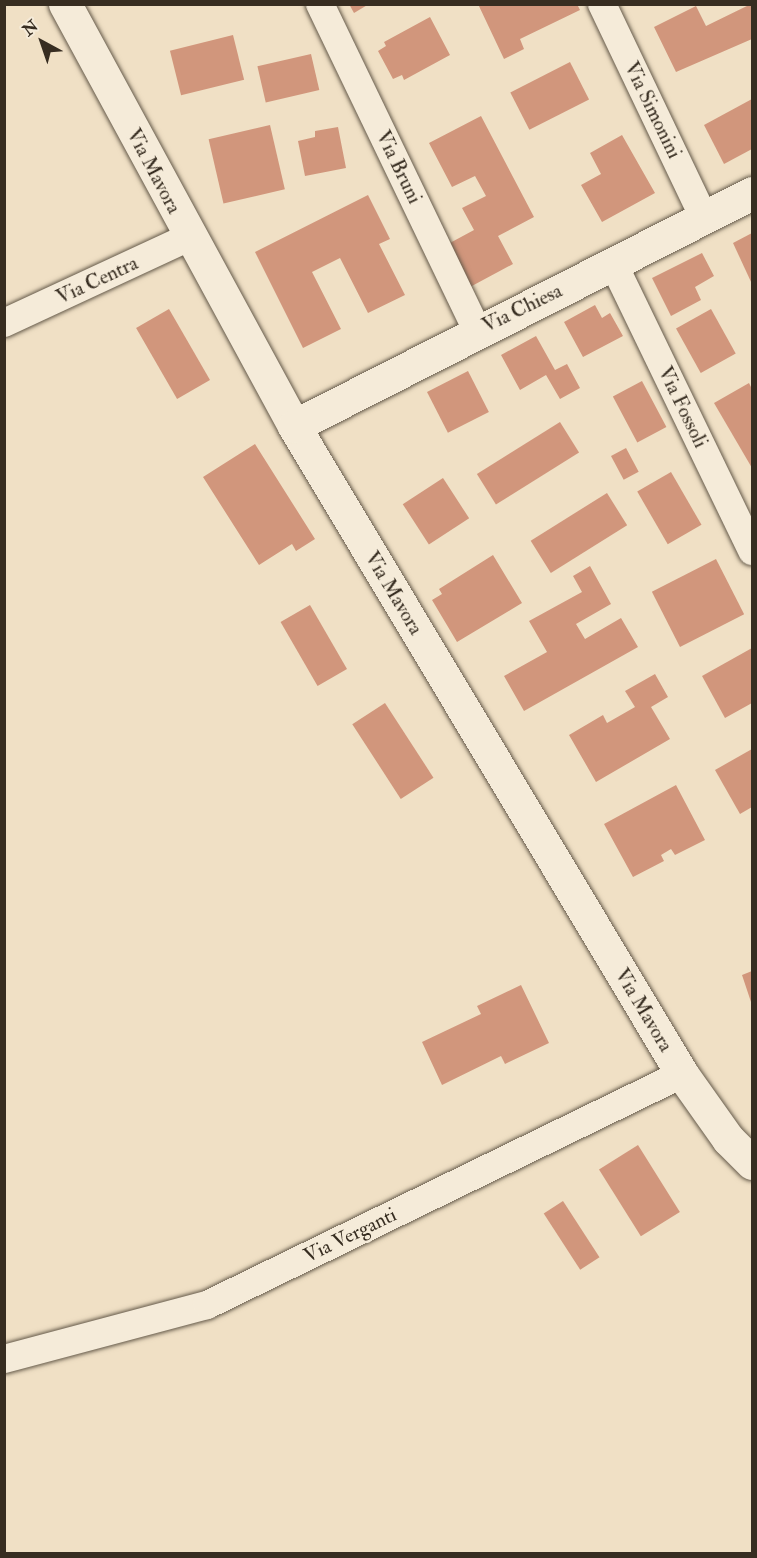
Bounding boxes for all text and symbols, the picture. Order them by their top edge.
north arrow [12,12,72,72]
text: N [19,16,42,40]
street label: Via Simonini [619,58,687,162]
street label: Via Mavora [122,124,186,218]
street label: Via Bruni [371,127,427,207]
street label: Via Centra [52,251,142,309]
street label: Via Chiesa [478,278,566,338]
street label: Via Fossoli [653,363,713,451]
street label: Via Mavora [360,547,428,639]
street label: Via Mavora [610,964,678,1056]
street label: Via Verganti [300,1202,400,1268]

